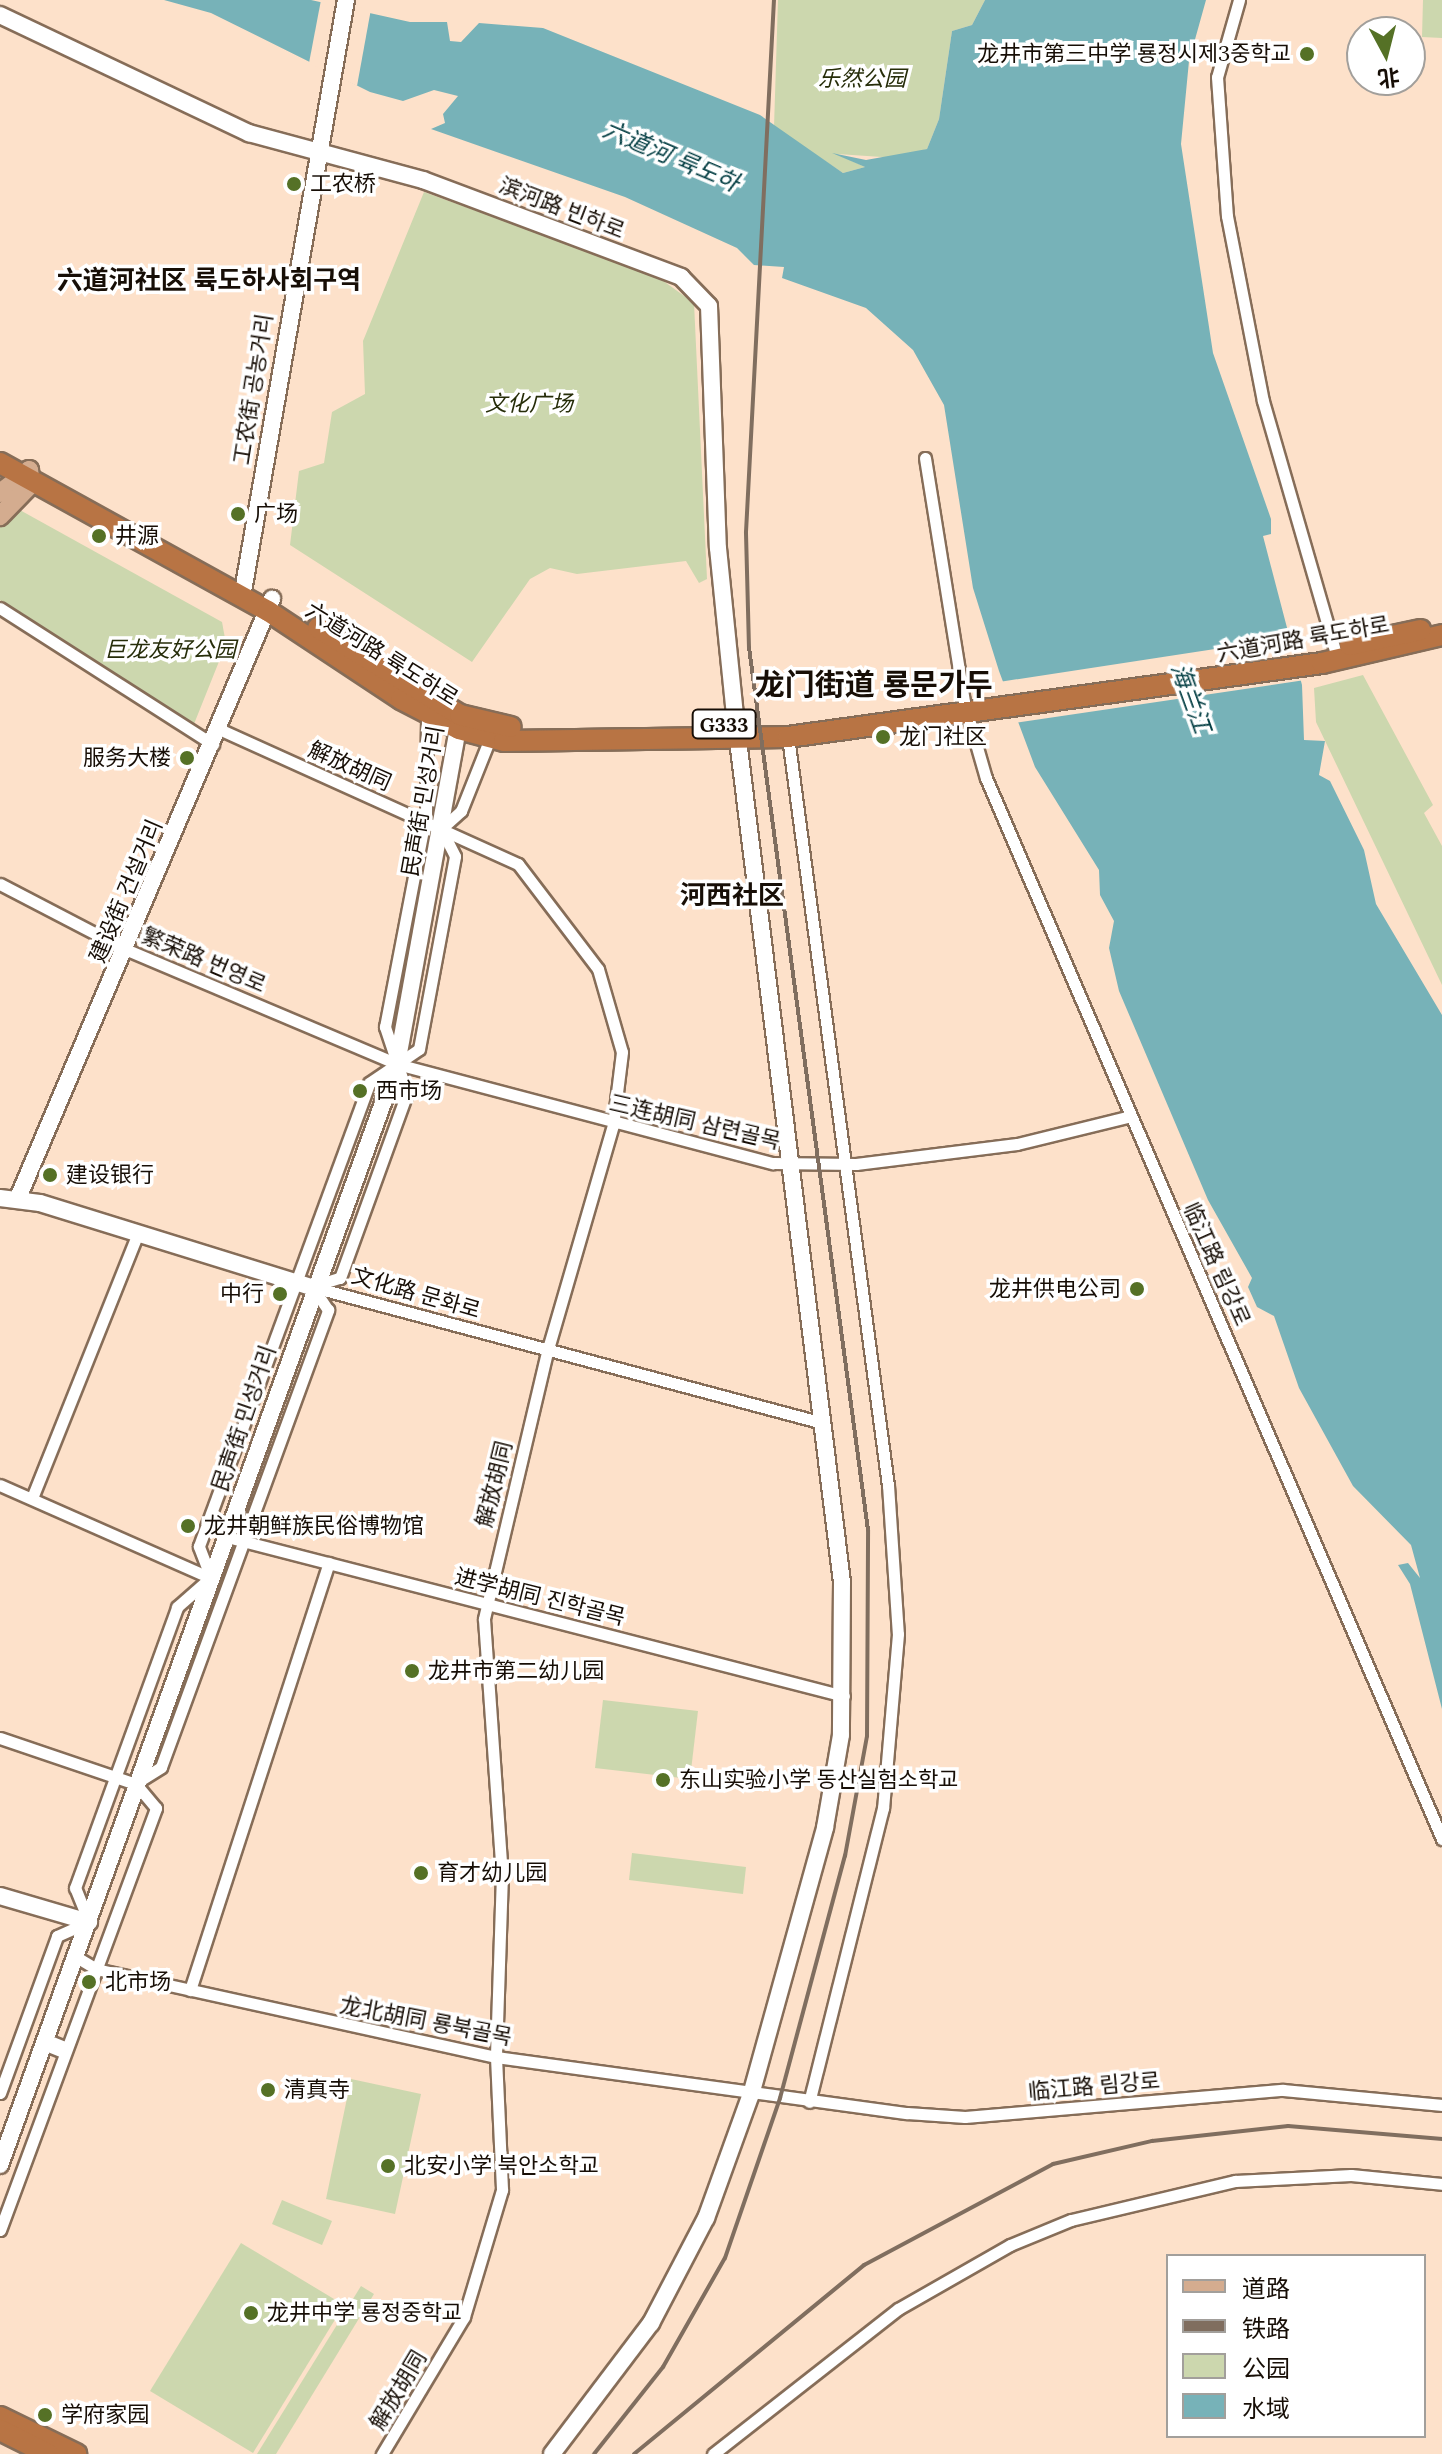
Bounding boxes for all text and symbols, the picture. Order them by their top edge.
north arrow [1346,16,1426,96]
place label: 龙井市第三中学 룡정시제3중학교 [977,41,1291,67]
marker: 龙井市第三中学 룡정시제3중학교 [1298,45,1316,63]
text: 北 [1376,63,1401,93]
park label: 乐然公园 [818,66,906,92]
water label: 六道河 륙도하 [599,115,743,197]
place label: 工农桥 [310,171,376,197]
street label: 滨河路 빈하로 [495,172,629,244]
marker: 工农桥 [285,175,303,193]
district label: 六道河社区 륙도하사회구역 [57,264,361,296]
street label: 工农街 공농거리 [228,312,278,466]
park label: 文化广场 [485,391,573,417]
place label: 广场 [254,501,298,527]
marker: 广场 [229,505,247,523]
place label: 井源 [115,523,159,549]
marker: 井源 [90,527,108,545]
street label: 六道河路 륙도하로 [301,597,463,711]
street label: 六道河路 륙도하로 [1215,611,1391,667]
park label: 巨龙友好公园 [104,637,236,663]
water label: 海兰江 [1165,659,1217,737]
district label: 龙门街道 룡문가두 [755,666,993,702]
road number: G333 [690,708,758,740]
street label: 民声街 민성거리 [397,723,449,879]
place label: 龙门社区 [899,724,987,750]
marker: 龙门社区 [874,728,892,746]
street label: 解放胡同 [304,736,396,796]
place label: 服务大楼 [83,745,171,771]
marker: 服务大楼 [178,749,196,767]
street label: 建设街 건설거리 [84,816,168,966]
district label: 河西社区 [680,879,784,911]
street label: 繁荣路 번영로 [138,922,270,998]
place label: 西市场 [376,1078,442,1104]
marker: 西市场 [351,1082,369,1100]
street label: 三连胡同 삼련골목 [607,1089,783,1155]
place label: 建设银行 [66,1162,154,1188]
marker: 建设银行 [41,1166,59,1184]
street label: 临江路 림강로 [1178,1198,1256,1330]
street label: 文化路 문화로 [349,1262,483,1324]
place label: 龙井供电公司 [989,1276,1121,1302]
marker: 龙井供电公司 [1128,1280,1146,1298]
place label: 中行 [220,1281,264,1307]
marker: 中行 [271,1285,289,1303]
street label: 民声街 민성거리 [207,1341,281,1495]
street label: 解放胡同 [471,1438,517,1530]
place label: 龙井朝鲜族民俗博物馆 [204,1513,424,1539]
marker: 龙井朝鲜族民俗博物馆 [179,1517,197,1535]
street label: 进学胡同 진학골목 [452,1563,628,1631]
place label: 龙井市第二幼儿园 [428,1658,604,1684]
marker: 龙井市第二幼儿园 [403,1662,421,1680]
place label: 东山实验小学 동산실험소학교 [679,1767,958,1793]
marker: 东山实验小学 동산실험소학교 [654,1771,672,1789]
place label: 育才幼儿园 [437,1860,547,1886]
marker: 育才幼儿园 [412,1864,430,1882]
place label: 北市场 [105,1969,171,1995]
marker: 北市场 [80,1973,98,1991]
street label: 龙北胡同 룡북골목 [338,1991,514,2051]
street label: 临江路 림강로 [1027,2067,1161,2105]
place label: 清真寺 [284,2077,350,2103]
marker: 清真寺 [259,2081,277,2099]
place label: 北安小学 북안소학교 [404,2153,599,2179]
marker: 北安小学 북안소학교 [379,2157,397,2175]
legend [1166,2254,1426,2438]
text: 道路 [1242,2273,1290,2304]
place label: 龙井中学 룡정중학교 [267,2300,462,2326]
marker: 龙井中学 룡정중학교 [242,2304,260,2322]
text: 铁路 [1242,2313,1290,2344]
street label: 解放胡同 [364,2345,432,2435]
text: 公园 [1242,2353,1290,2384]
text: 水域 [1242,2393,1290,2424]
place label: 学府家园 [61,2402,149,2428]
marker: 学府家园 [36,2406,54,2424]

